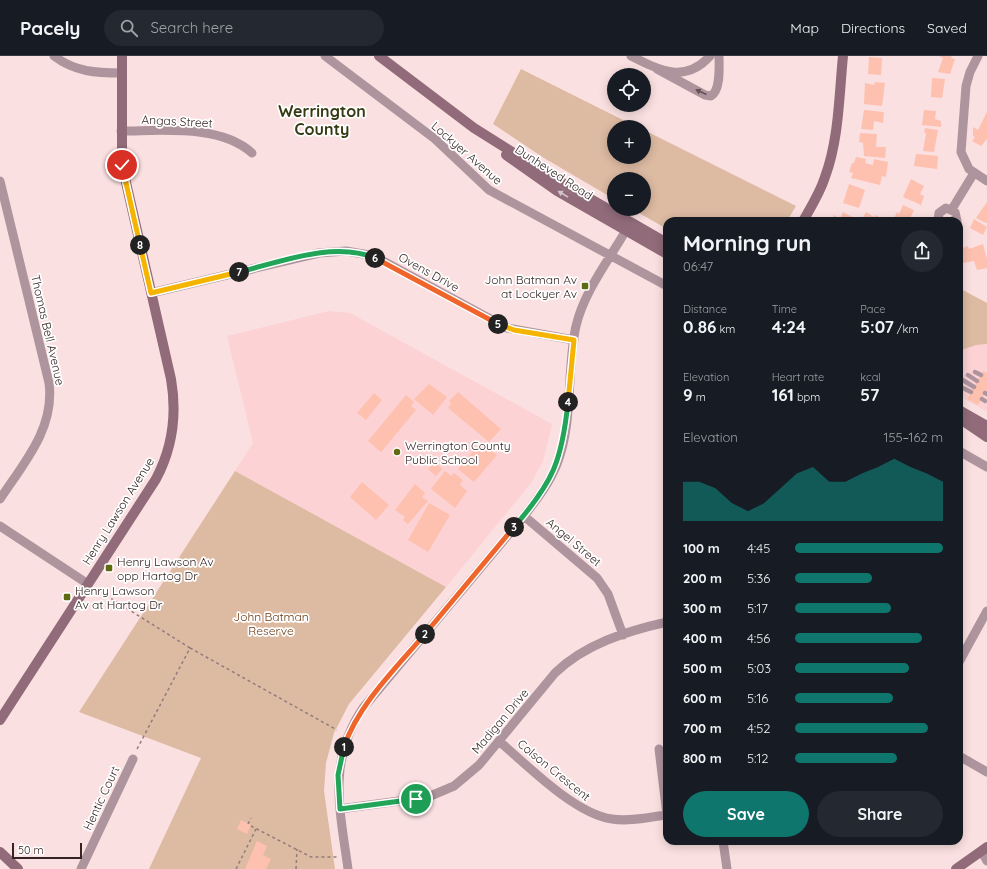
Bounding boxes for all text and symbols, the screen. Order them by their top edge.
search box [104,10,384,46]
text: Pacely [20,16,80,40]
icon: search [118,17,140,39]
text: Search here [150,18,233,37]
text: Map [790,19,819,37]
text: Directions [841,19,905,37]
text: Saved [927,19,967,37]
map controls [607,68,651,216]
button: locate [607,68,651,112]
one-way arrow [695,89,707,95]
district label: Werrington County [278,101,366,139]
street label: Angas Street [141,112,213,130]
street label: Lockyer Avenue [429,118,506,188]
button: + [607,120,651,164]
street label: Dunheved Road [512,141,596,203]
pin [105,148,139,182]
icon: check [111,154,133,176]
button: − [607,172,651,216]
one-way arrow [557,191,569,198]
text: Morning run [683,229,811,257]
button: share [901,230,943,272]
pin: 8 [130,235,150,255]
text: 8 [137,238,143,252]
pin: 6 [365,248,385,268]
street label: Ovens Drive [396,249,462,295]
text: 6 [372,251,378,265]
text: 06:47 [683,258,713,274]
pin: 7 [229,262,249,282]
text: 7 [236,265,242,279]
place label: John Batman Av at Lockyer Av [485,272,577,301]
street label: Thomas Bell Avenue [28,273,68,387]
marker: John Batman Av at Lockyer Av [580,281,590,291]
text: Distance [683,302,727,316]
text: Time [772,302,797,316]
text: Pace [860,302,885,316]
pin: 5 [488,314,508,334]
text: 0.86 [683,316,716,337]
text: 4:24 [772,316,806,337]
text: 5:07 [860,316,894,337]
text: 5 [495,317,501,331]
text: km [716,322,735,336]
text: /km [894,322,919,336]
text: Elevation [683,370,729,384]
text: Heart rate [772,370,824,384]
text: kcal [860,370,881,384]
text: 9 [683,384,693,405]
text: 161 [772,384,794,405]
text: 57 [860,384,879,405]
text: m [693,390,706,404]
text: bpm [794,390,820,404]
pin: 4 [558,392,578,412]
text: 4 [565,395,571,409]
text: Elevation [683,429,738,445]
text: 155–162 m [884,429,943,445]
place label: Werrington County Public School [405,438,511,467]
marker: Werrington County Public School [392,447,402,457]
street label: Henry Lawson Avenue [79,454,157,567]
street label: Angel Street [543,515,605,569]
pin: 3 [504,517,524,537]
text: 3 [511,520,517,534]
text: 100 m [683,540,720,556]
text: 4:45 [747,540,770,556]
place label: Henry Lawson Av opp Hartog Dr [117,554,213,583]
marker: Henry Lawson Av opp Hartog Dr [104,563,114,573]
text: 200 m [683,570,722,586]
text: 5:36 [747,570,770,586]
place label: Henry Lawson Av at Hartog Dr [75,583,163,612]
marker: Henry Lawson Av at Hartog Dr [62,592,72,602]
text: 300 m [683,600,722,616]
text: 5:17 [747,600,768,616]
park label: John Batman Reserve [233,609,309,638]
pin: 2 [415,624,435,644]
text: 2 [422,627,428,641]
text: 400 m [683,630,722,646]
text: 4:56 [747,630,770,646]
text: 500 m [683,660,722,676]
text: 5:03 [747,660,771,676]
street label: Madigan Drive [468,685,532,757]
text: 600 m [683,690,722,706]
text: 5:16 [747,690,768,706]
text: 700 m [683,720,722,736]
text: 4:52 [747,720,771,736]
street label: Colson Crescent [514,736,594,804]
pin: 1 [334,737,354,757]
text: 1 [342,740,346,754]
text: 800 m [683,750,722,766]
text: 5:12 [747,750,769,766]
street label: Hentic Court [80,764,122,832]
pin [399,782,433,816]
icon: arrive [405,788,427,810]
button: Save [683,791,809,837]
button: Share [817,791,943,837]
scale bar [12,841,82,860]
text: 50 m [18,843,44,857]

